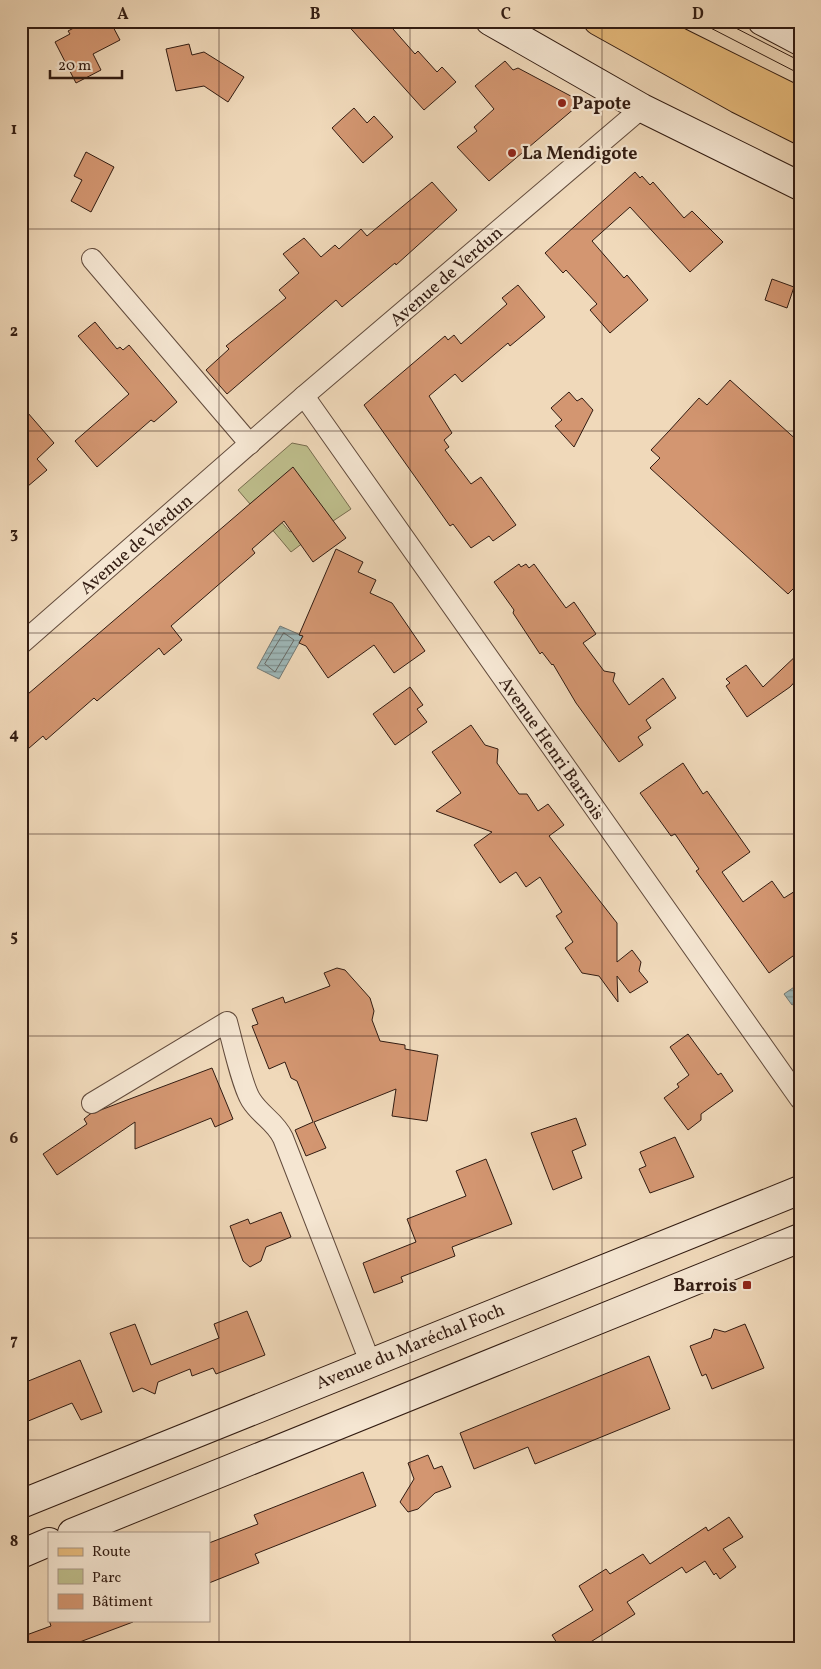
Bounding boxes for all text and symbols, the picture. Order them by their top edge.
text: A [117,4,129,26]
text: B [310,4,321,26]
text: C [501,4,511,26]
text: D [692,4,704,26]
scale bar [50,48,122,80]
text: 20 m [58,56,91,77]
place label: Papote [572,92,631,117]
marker: Papote [556,97,568,109]
text: 1 [11,119,17,141]
place label: La Mendigote [522,142,638,167]
marker: La Mendigote [506,147,518,159]
street label: Avenue de Verdun [385,221,509,333]
text: 2 [10,321,18,343]
street label: Avenue de Verdun [75,489,199,601]
text: 3 [10,523,18,545]
street label: Avenue Henri Barrois [492,672,610,826]
text: 4 [9,724,19,746]
text: 5 [10,926,18,948]
text: 6 [10,1128,19,1150]
place label: Barrois [673,1274,737,1299]
marker: Barrois [741,1279,753,1291]
street label: Avenue du Maréchal Foch [312,1298,509,1397]
text: 7 [10,1330,18,1352]
text: 8 [10,1531,18,1553]
legend [48,1532,210,1622]
text: Route [92,1542,131,1563]
text: Parc [92,1568,121,1589]
text: Bâtiment [92,1592,153,1613]

